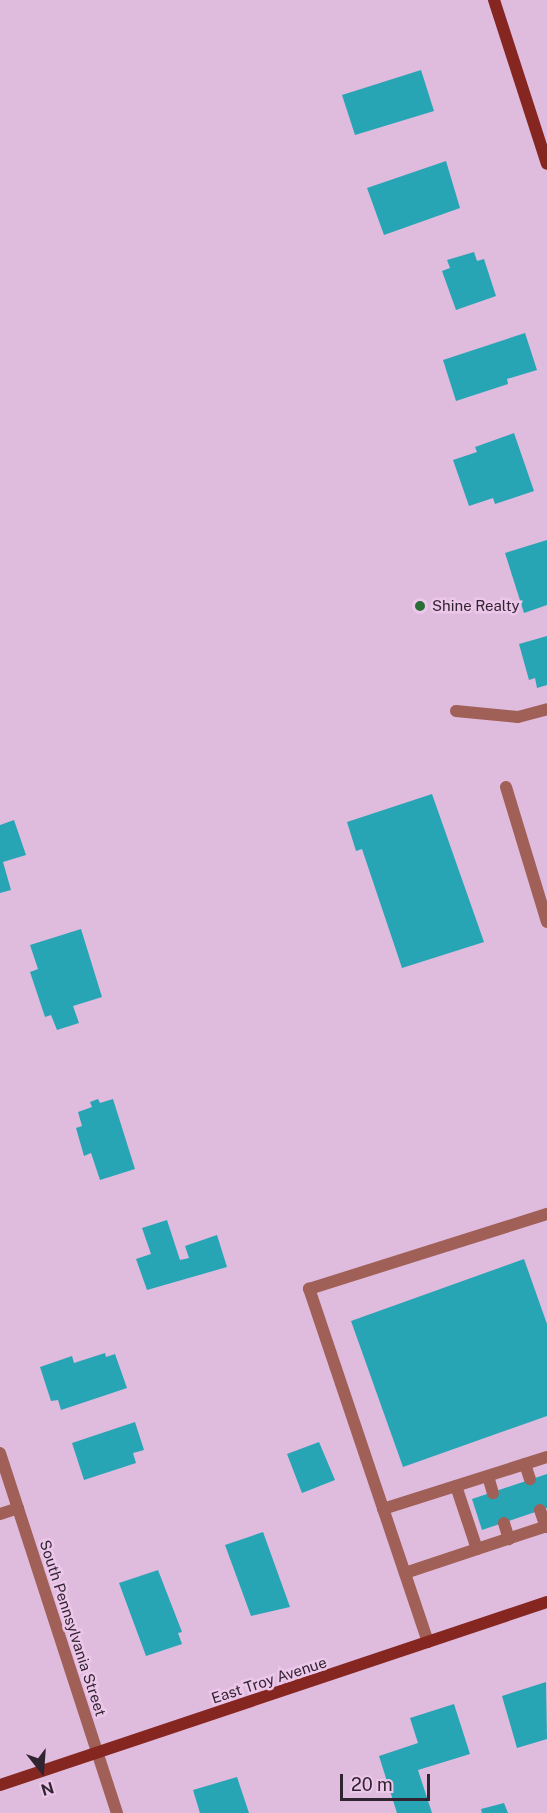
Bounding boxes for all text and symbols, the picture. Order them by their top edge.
place label: Shine Realty [432,597,520,615]
marker: Shine Realty [413,599,427,613]
street label: South Pennsylvania Street [36,1538,110,1718]
street label: East Troy Avenue [209,1653,329,1707]
north arrow [12,1741,72,1801]
scale bar [343,1762,433,1800]
text: 20 m [351,1774,393,1795]
text: N [39,1778,56,1800]

